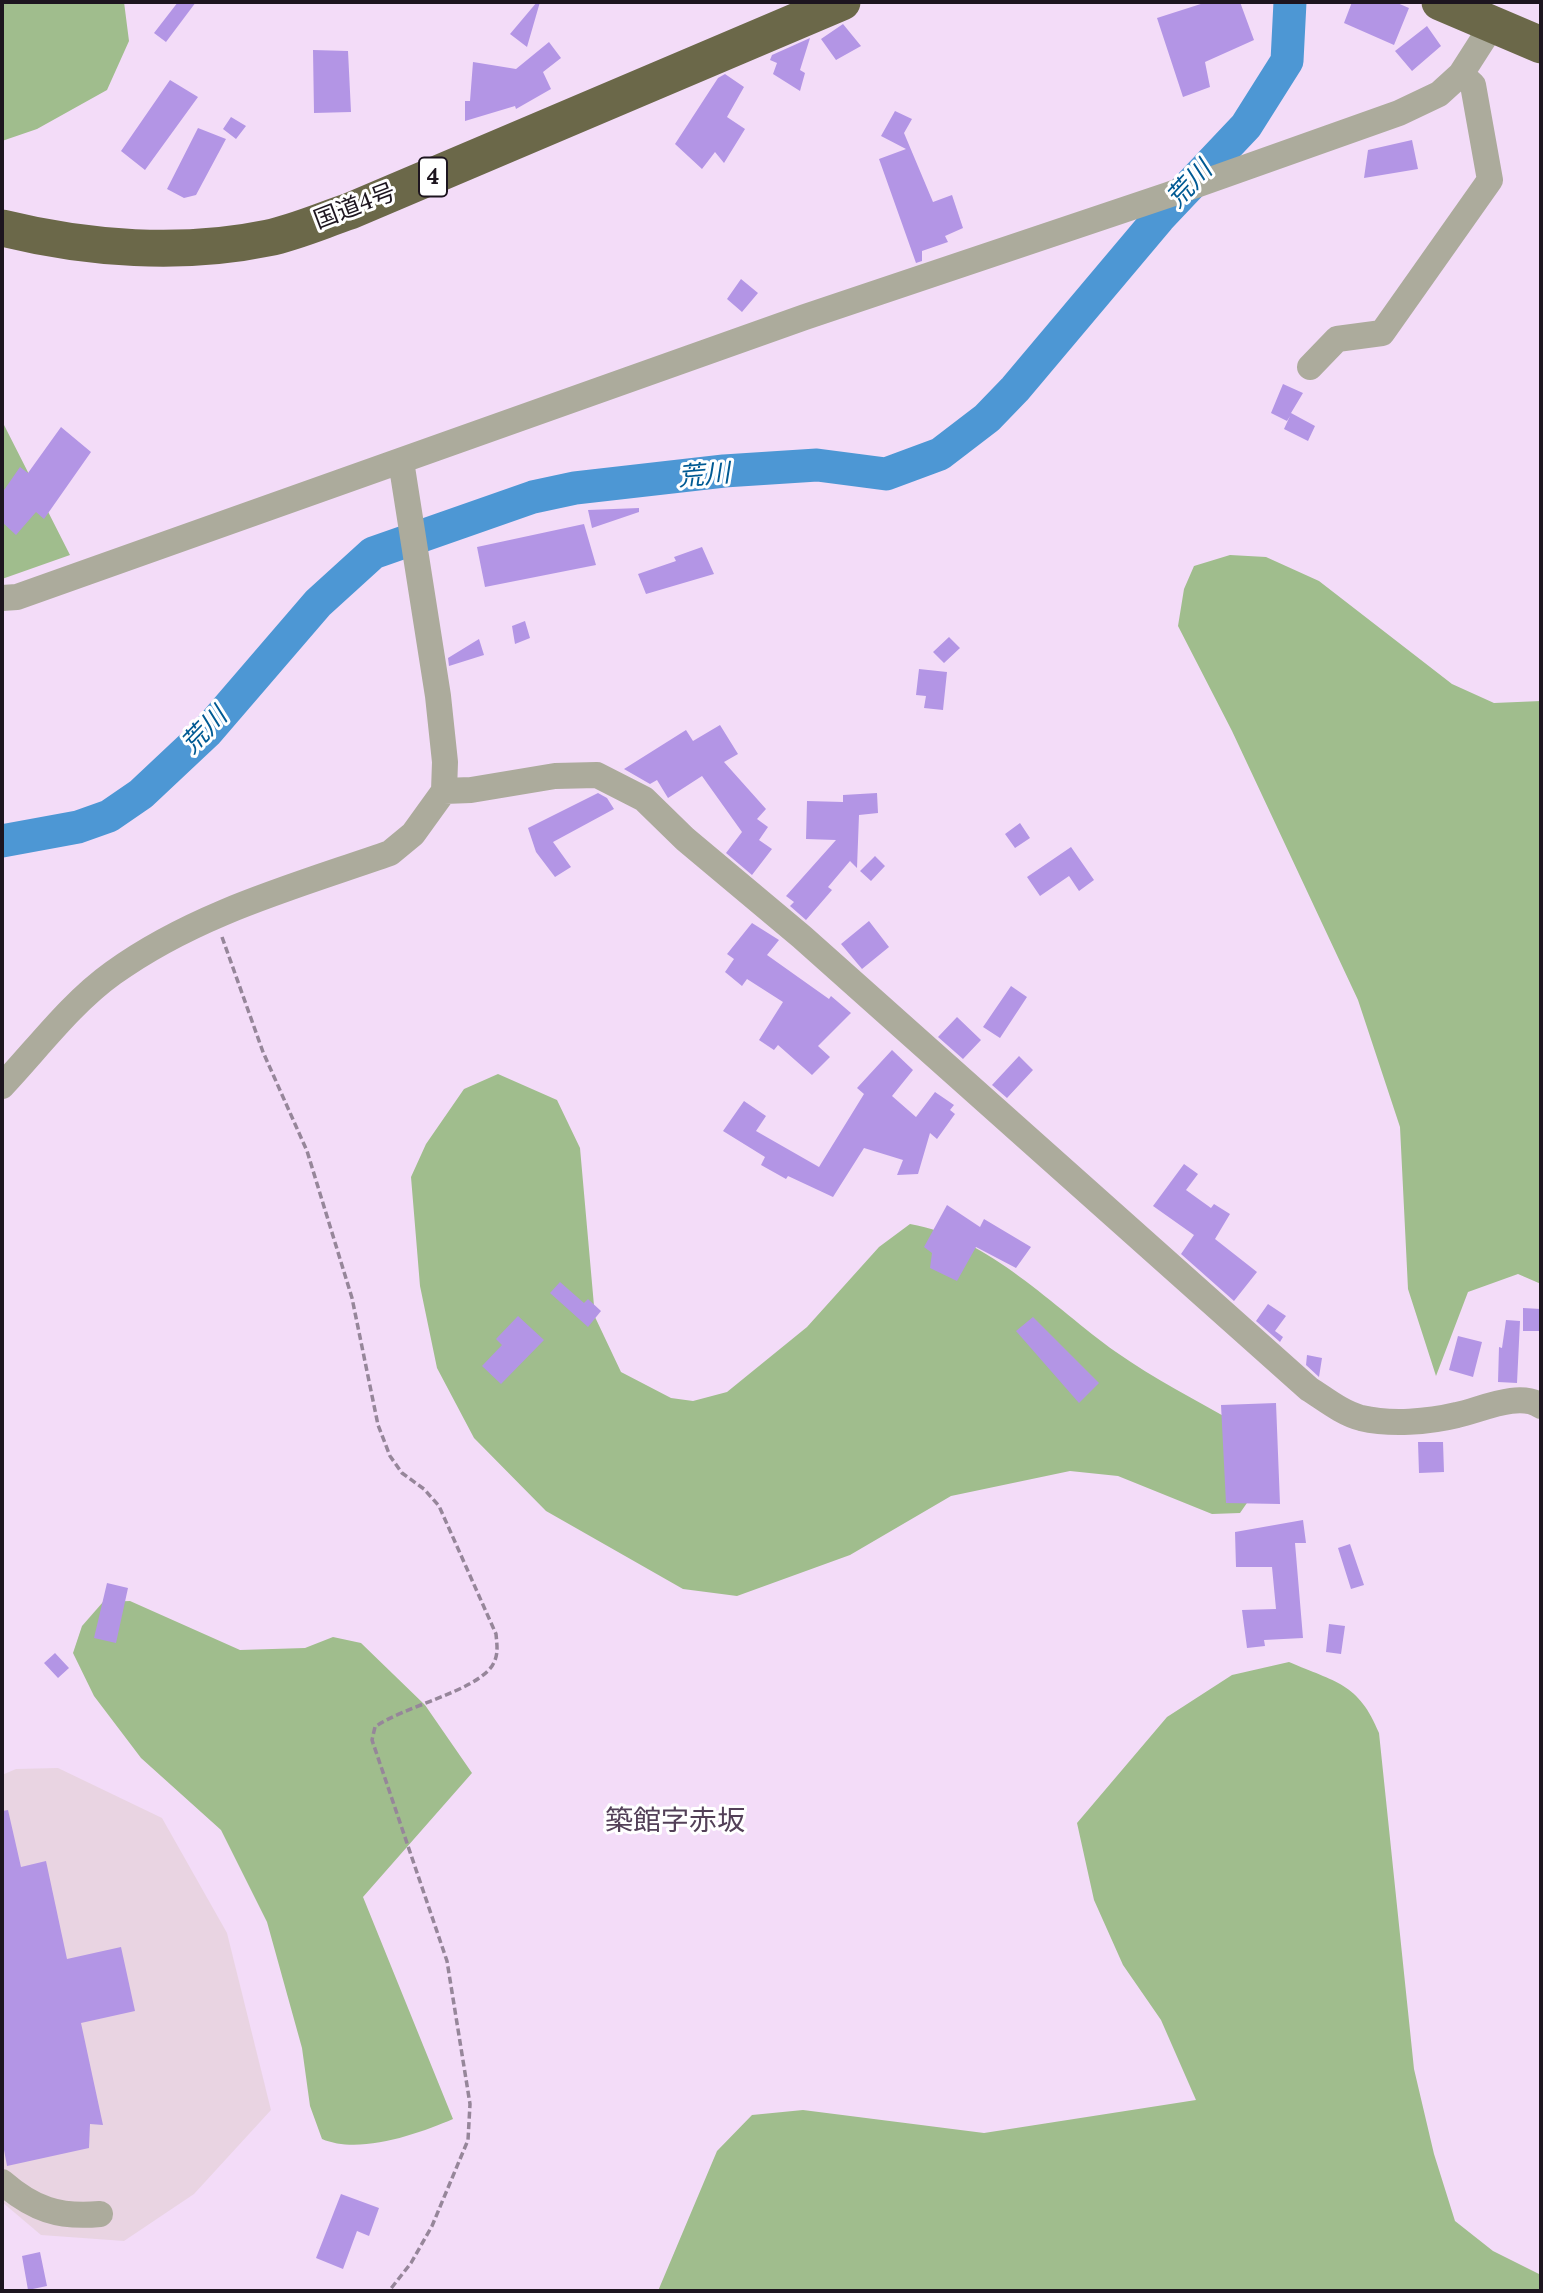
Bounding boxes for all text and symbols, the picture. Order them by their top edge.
water label: 荒川 [1161,155,1219,215]
road number: 4 [419,158,447,196]
street label: 国道4号 [310,178,400,236]
water label: 荒川 [677,458,731,494]
water label: 荒川 [176,701,234,761]
district label: 築館字赤坂 [605,1805,745,1839]

